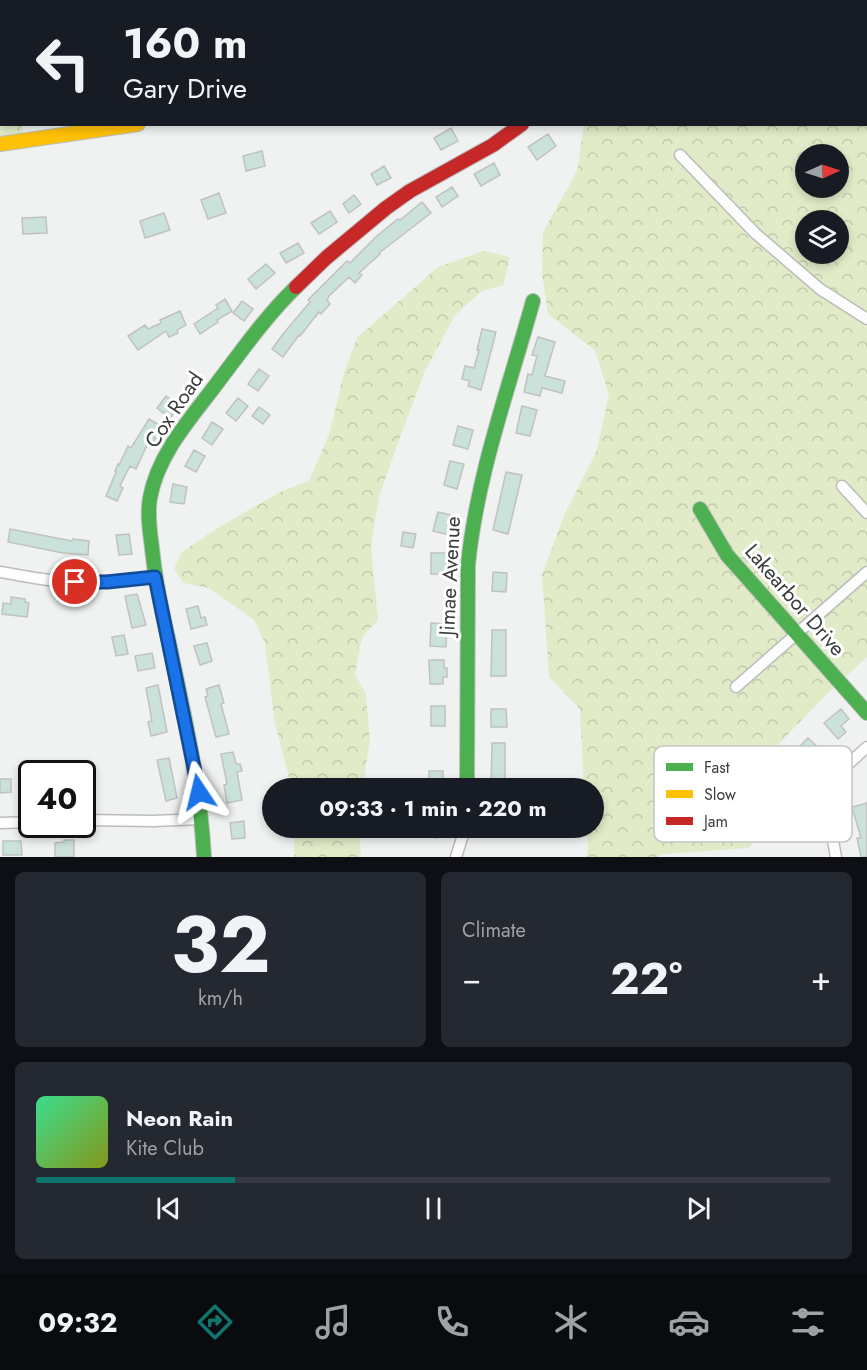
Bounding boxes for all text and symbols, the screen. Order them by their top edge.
text: 160 m [123,13,247,74]
icon: left [24,24,102,102]
text: Gary Drive [123,69,247,108]
north arrow [795,144,849,198]
map controls [795,144,849,264]
button: layers [795,210,849,264]
street label: Cox Road [138,366,210,454]
street label: Jimae Avenue [432,515,468,639]
street label: Lakearbor Drive [738,537,852,663]
pin [49,556,100,607]
icon: arrive [58,565,91,598]
legend [654,746,852,842]
text: Fast [704,756,730,779]
speed limit sign: 40 [18,760,96,838]
position arrow [167,760,231,824]
text: Slow [704,783,736,806]
text: 09:33 · 1 min · 220 m [320,792,546,824]
text: Jam [702,810,728,833]
text: 32 [171,889,270,1001]
text: Climate [462,916,526,945]
text: 22° [610,946,682,1011]
text: − [462,955,481,1002]
text: + [811,955,831,1002]
text: km/h [198,984,243,1013]
text: Neon Rain [126,1102,233,1134]
text: Kite Club [126,1134,204,1163]
icon: previous [152,1192,185,1225]
icon: pause [417,1192,450,1225]
icon: next [682,1192,715,1225]
icon: directions [194,1301,236,1343]
icon: music [312,1301,354,1343]
icon: phone [431,1301,473,1343]
icon: climate [550,1301,592,1343]
icon: car [668,1301,710,1343]
icon: filters [787,1301,829,1343]
text: 09:32 [38,1303,117,1342]

